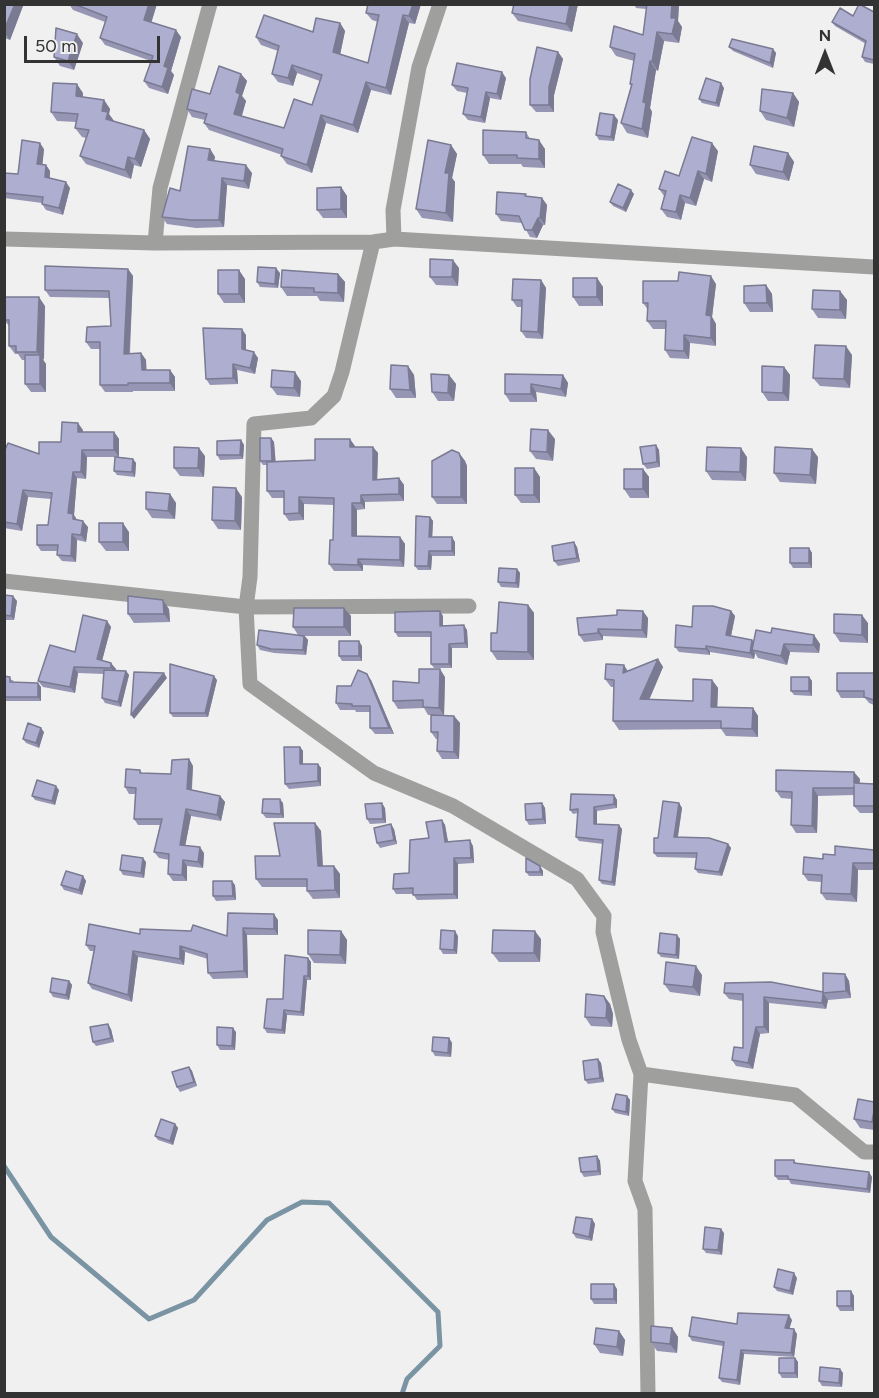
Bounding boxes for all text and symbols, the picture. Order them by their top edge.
scale bar [27,24,164,62]
north arrow [795,24,855,84]
text: N [819,26,831,45]
text: 50 m [35,35,77,57]

